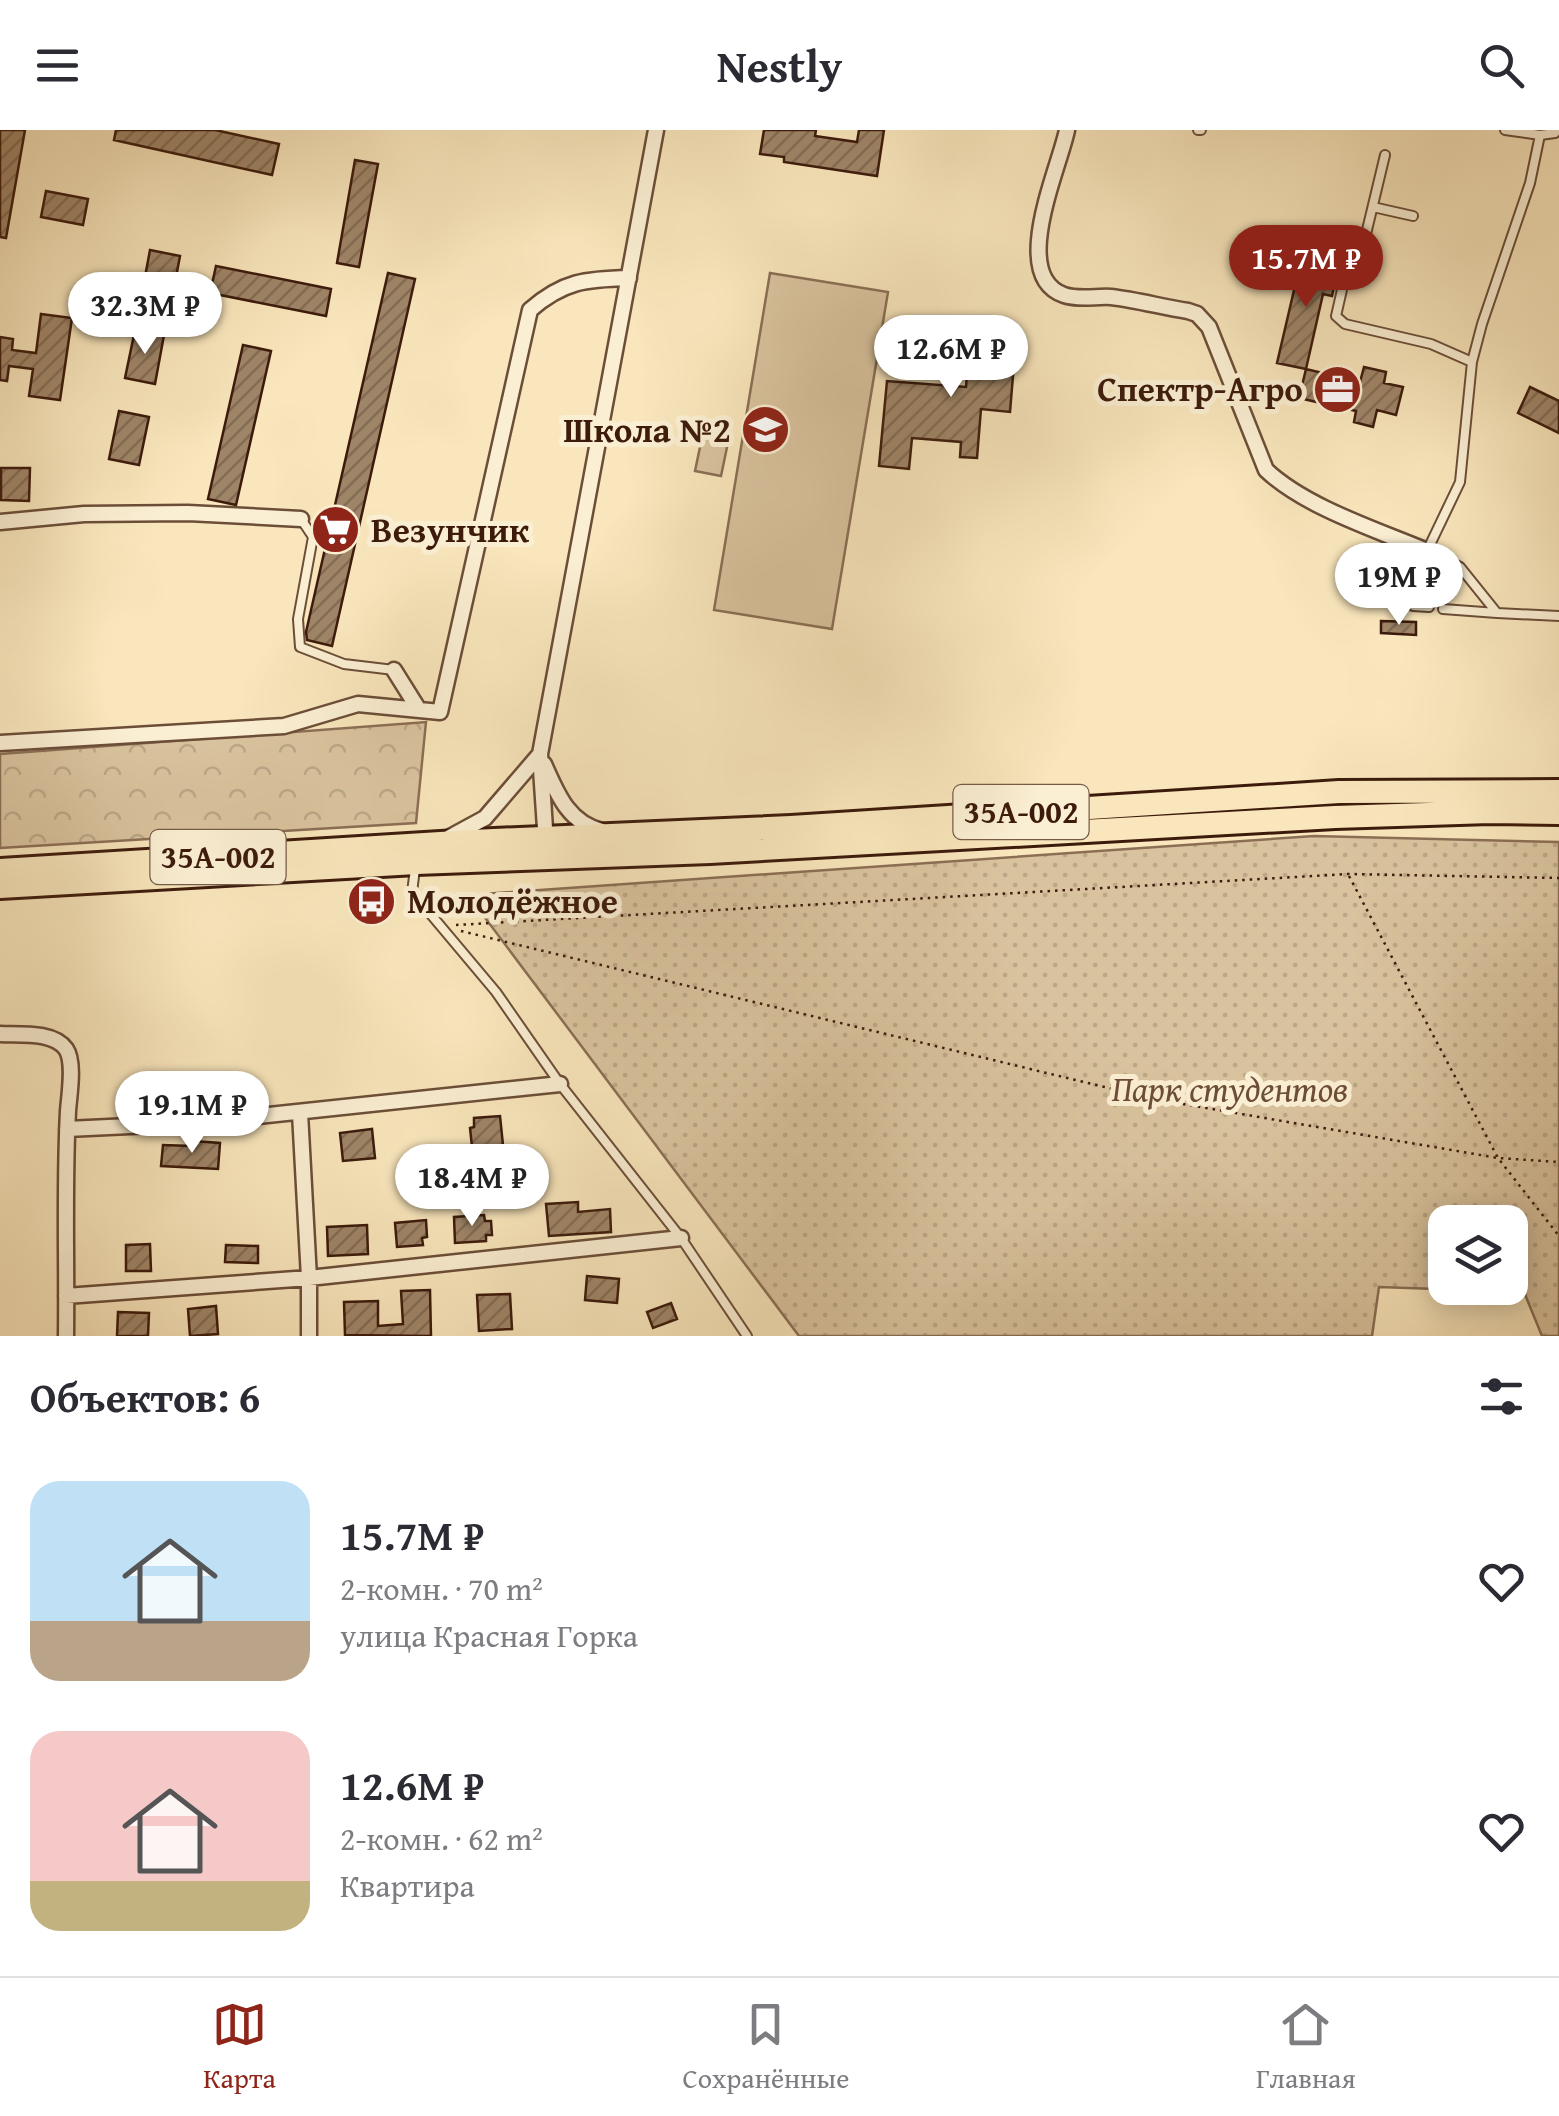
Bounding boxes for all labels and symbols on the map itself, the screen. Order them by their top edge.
pin: 15.7M ₽ [1214,225,1398,310]
pin: 32.3M ₽ [53,272,237,357]
pin: 12.6M ₽ [859,315,1043,400]
place label: Спектр-Агро [1097,363,1303,414]
office icon: Спектр-Агро [1312,363,1364,415]
place label: Школа №2 [563,404,731,455]
school or university icon: Школа №2 [740,404,792,456]
supermarket icon: Везунчик [310,504,362,556]
place label: Везунчик [371,504,530,555]
pin: 19M ₽ [1329,543,1469,628]
road number: 35А-002 [954,785,1088,839]
road number: 35А-002 [150,830,286,884]
bus stop icon: Молодёжное [346,875,398,927]
place label: Молодёжное [407,875,618,926]
park label: Парк студентов [1112,1063,1348,1114]
pin: 19.1M ₽ [100,1071,284,1156]
pin: 18.4M ₽ [380,1144,564,1229]

